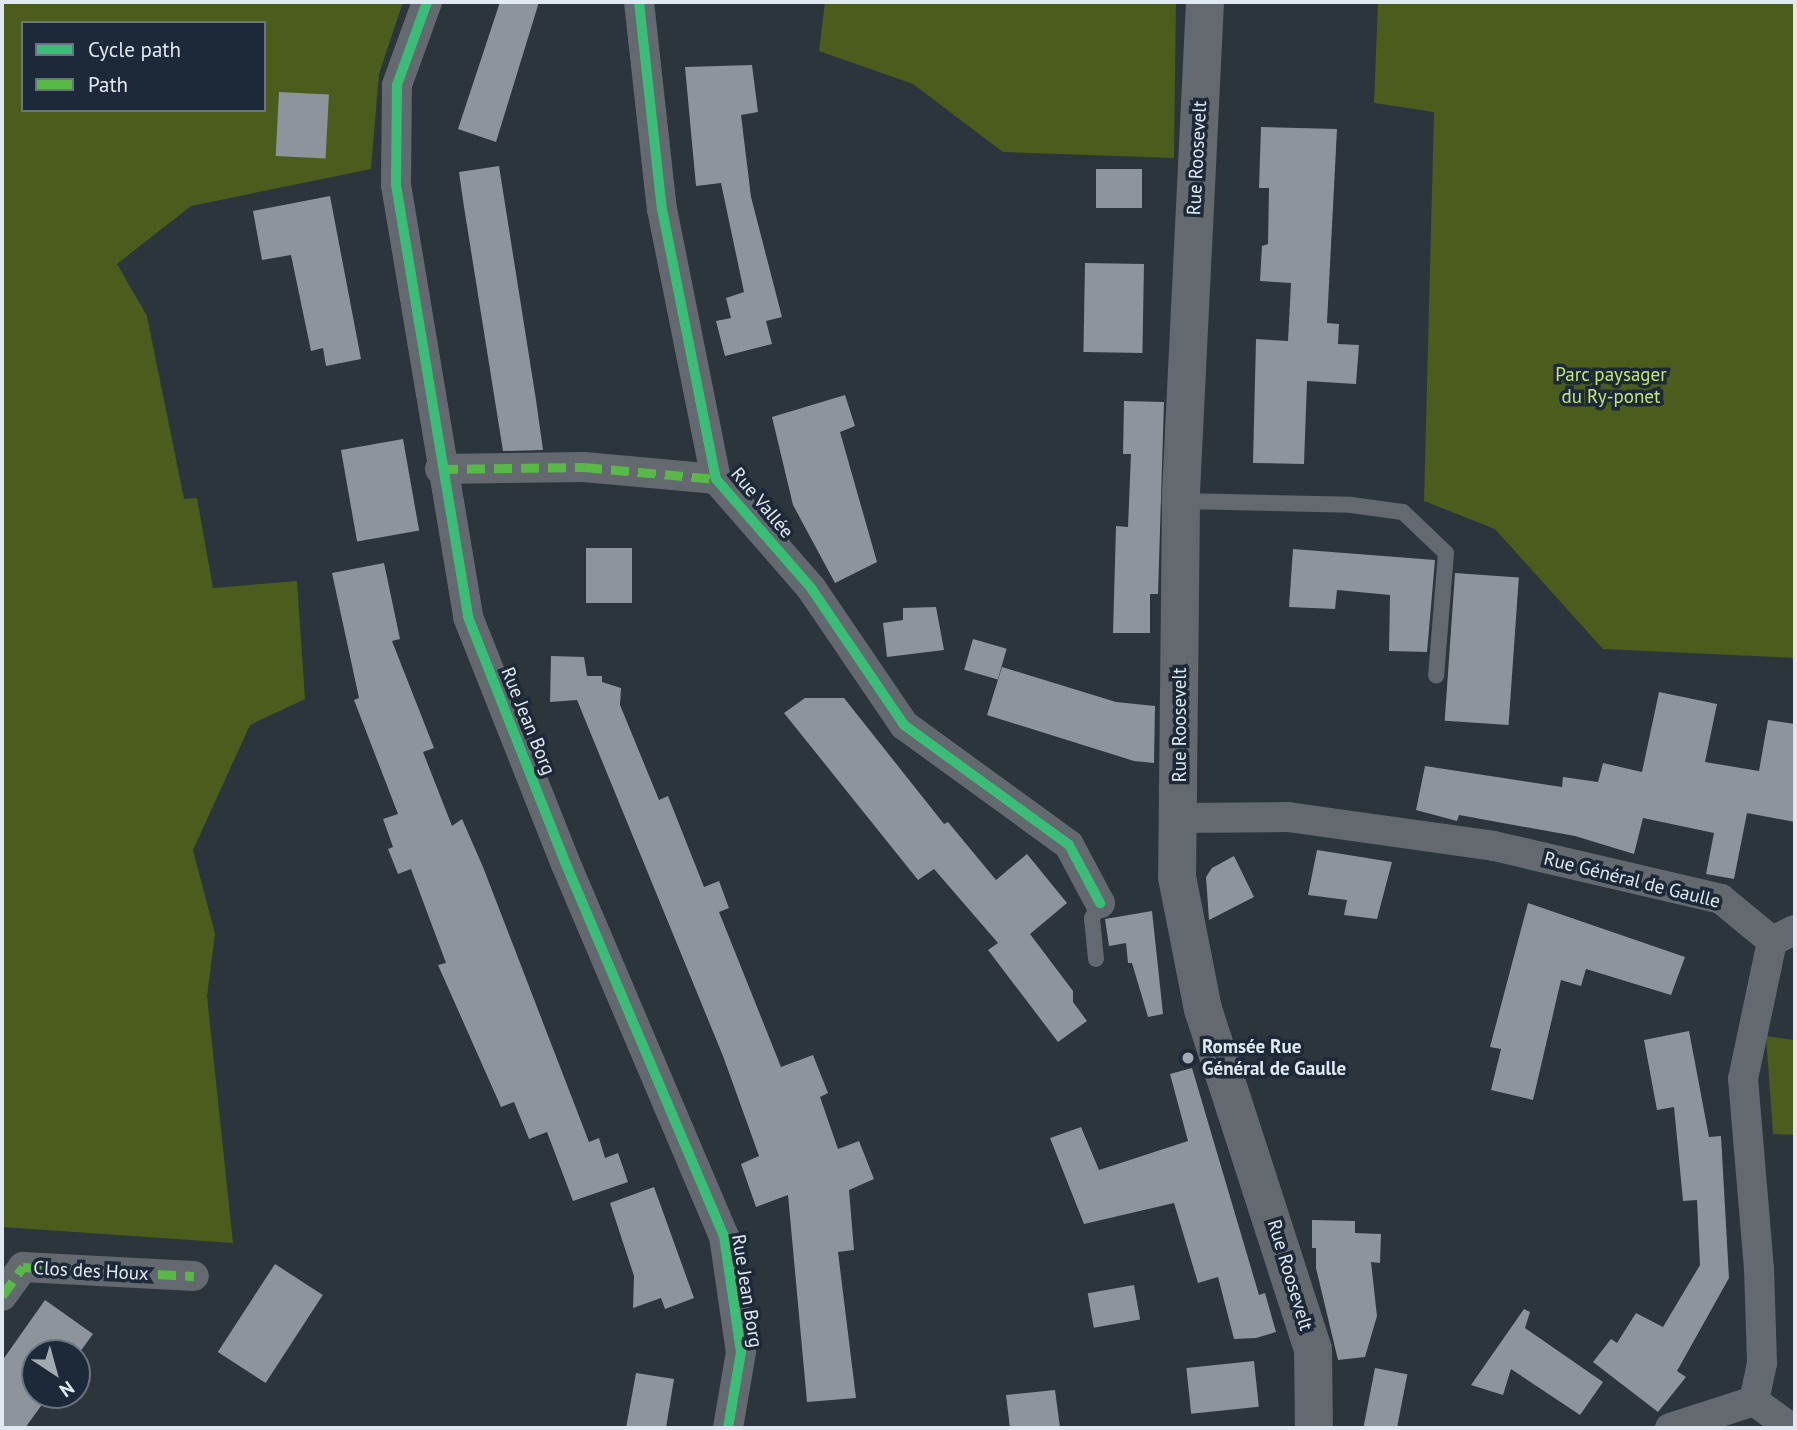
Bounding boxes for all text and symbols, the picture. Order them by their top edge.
legend [21,21,266,112]
text: Cycle path [88,36,181,63]
text: Path [88,71,128,98]
street label: Rue Roosevelt [1183,100,1211,216]
park label: Parc paysager du Ry-ponet [1555,364,1667,408]
street label: Rue Vallée [726,463,798,543]
street label: Rue Jean Borg [496,664,560,778]
street label: Rue Roosevelt [1169,668,1191,782]
street label: Rue Général de Gaulle [1541,847,1723,913]
place label: Romsée Rue Général de Gaulle [1202,1036,1346,1080]
marker: Romsée Rue Général de Gaulle [1180,1050,1196,1066]
street label: Rue Roosevelt [1262,1217,1318,1333]
street label: Rue Jean Borg [727,1233,767,1349]
street label: Clos des Houx [33,1257,149,1285]
north arrow [21,1339,91,1409]
text: N [55,1376,79,1403]

